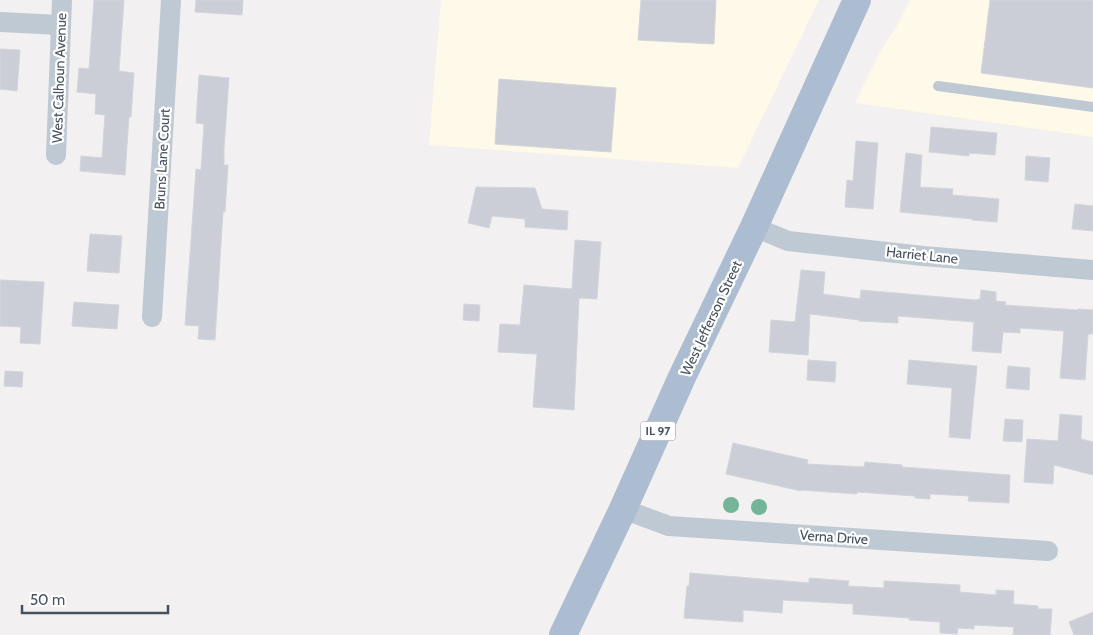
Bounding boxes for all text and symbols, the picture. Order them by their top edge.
street label: West Calhoun Avenue [48,13,70,143]
street label: Bruns Lane Court [150,108,174,210]
street label: Harriet Lane [885,242,959,268]
street label: West Jefferson Street [676,257,746,379]
road number: IL 97 [640,422,676,441]
street label: Verna Drive [799,526,869,548]
scale bar [22,582,169,614]
text: 50 m [30,591,65,609]

